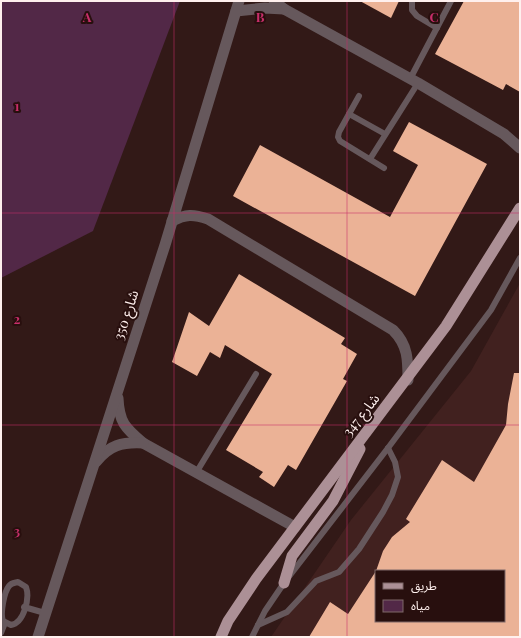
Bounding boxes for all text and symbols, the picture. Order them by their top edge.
text: A [82,8,92,25]
text: B [256,8,265,25]
text: C [429,8,439,25]
text: 1 [15,97,20,114]
street label: شارع 350 [109,287,144,343]
text: 2 [14,310,21,327]
street label: شارع 347 [338,389,385,441]
text: 3 [14,522,20,539]
legend [375,570,505,622]
text: طريق [411,577,437,594]
text: مياه [411,597,430,613]

